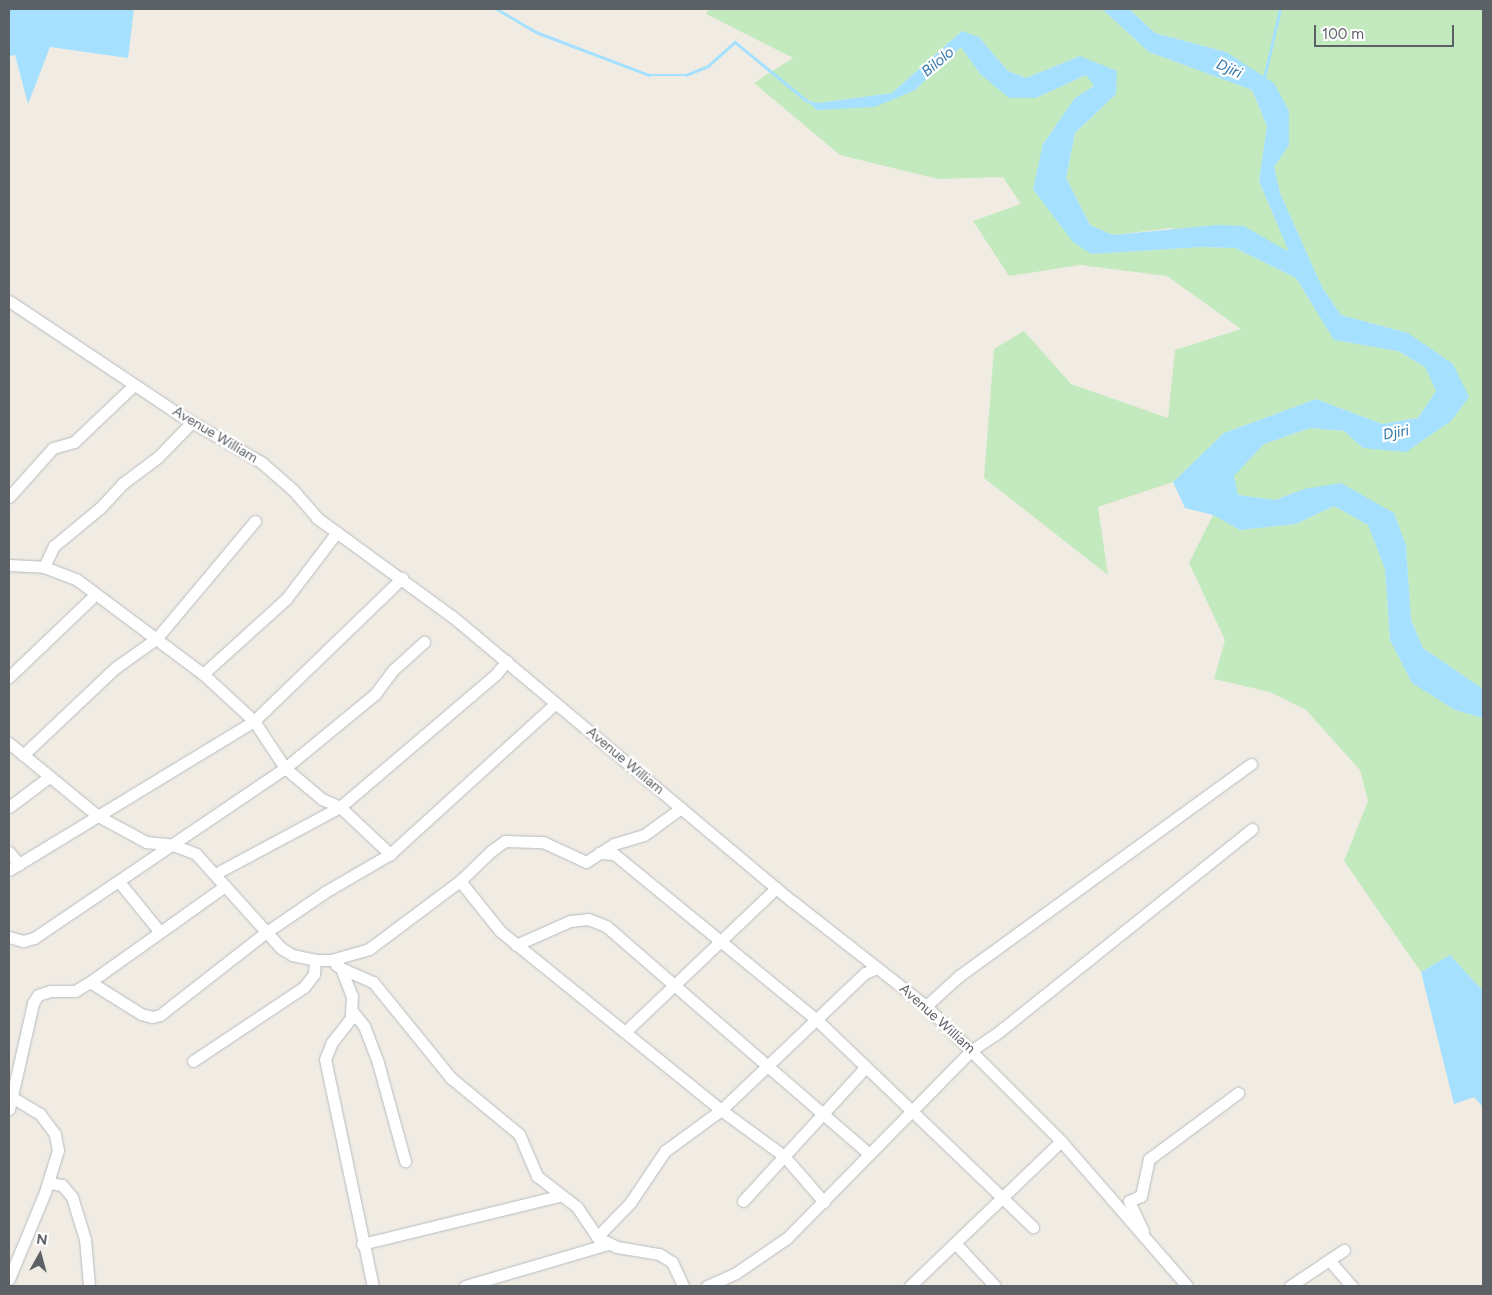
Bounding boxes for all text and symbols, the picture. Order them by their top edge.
scale bar [1317,15,1457,47]
text: 100 m [1322,25,1364,43]
water label: Bilolo [918,43,958,81]
water label: Djiri [1213,55,1245,83]
street label: Avenue William [170,403,260,467]
water label: Djiri [1381,422,1411,444]
street label: Avenue William [583,724,667,798]
street label: Avenue William [896,981,978,1057]
north arrow [15,1230,65,1280]
text: N [35,1231,48,1249]

